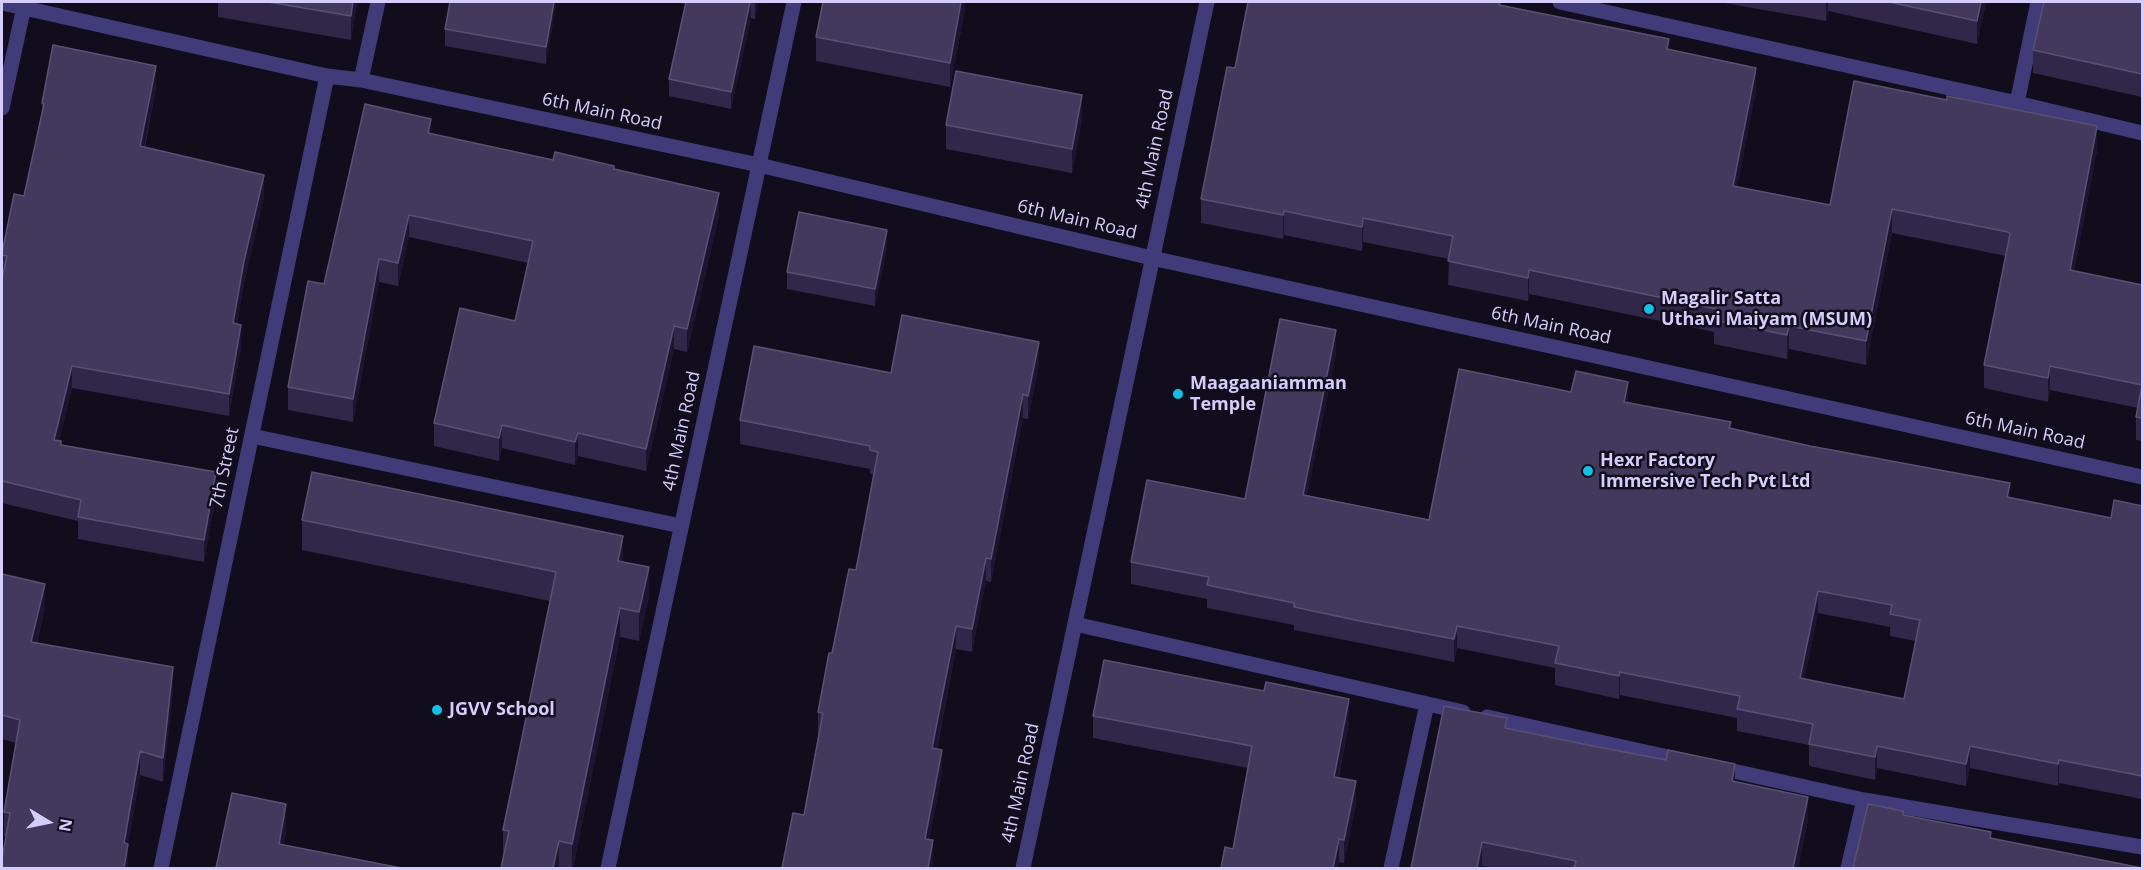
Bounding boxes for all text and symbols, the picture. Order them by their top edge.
street label: 4th Main Road [1132,87,1178,211]
street label: 6th Main Road [540,89,664,135]
street label: 6th Main Road [1015,196,1139,244]
place label: Magalir Satta Uthavi Maiyam (MSUM) [1661,288,1872,330]
marker: Magalir Satta Uthavi Maiyam (MSUM) [1642,302,1656,316]
street label: 6th Main Road [1489,303,1613,349]
street label: 4th Main Road [659,369,705,493]
place label: Maagaaniamman Temple [1190,373,1347,416]
marker: Maagaaniamman Temple [1171,387,1185,401]
street label: 6th Main Road [1963,408,2087,454]
street label: 7th Street [206,425,244,511]
place label: Hexr Factory Immersive Tech Pvt Ltd [1600,450,1810,492]
marker: Hexr Factory Immersive Tech Pvt Ltd [1581,464,1595,478]
place label: JGVV School [449,699,555,721]
marker: JGVV School [430,703,444,717]
street label: 4th Main Road [998,721,1044,845]
north arrow [18,792,78,852]
text: N [54,817,78,833]

